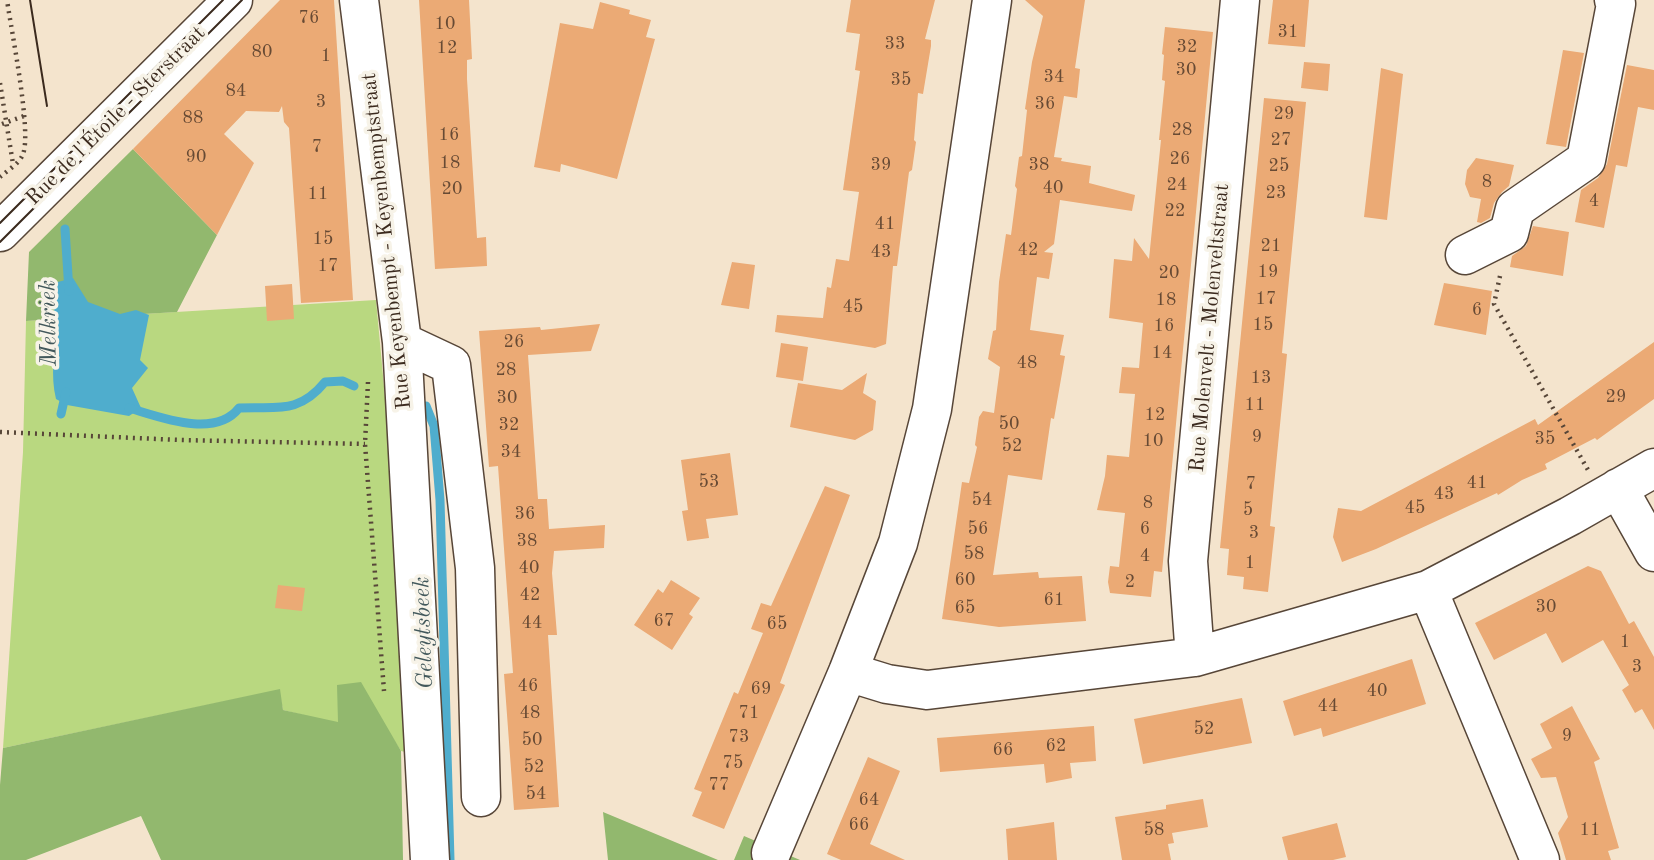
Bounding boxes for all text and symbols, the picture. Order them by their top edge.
house number: 76 [299,7,319,29]
house number: 10 [435,13,455,35]
street label: Rue de l'Étoile - Sterstraat [21,21,211,211]
house number: 31 [1278,21,1298,43]
house number: 33 [885,33,905,55]
house number: 32 [1177,36,1197,58]
house number: 12 [437,37,457,59]
house number: 80 [252,41,272,63]
house number: 1 [321,45,331,67]
house number: 30 [1176,59,1196,81]
house number: 34 [1044,66,1064,88]
house number: 35 [891,69,911,91]
street label: Rue Keyenbempt - Keyenbemptstraat [357,71,417,411]
house number: 84 [226,80,246,102]
house number: 3 [316,91,326,113]
house number: 36 [1035,93,1055,115]
house number: 29 [1274,103,1294,125]
house number: 88 [183,107,203,129]
house number: 28 [1172,119,1192,141]
house number: 16 [439,124,459,146]
house number: 27 [1271,129,1291,151]
house number: 7 [312,136,322,158]
house number: 90 [186,146,206,168]
house number: 26 [1170,148,1190,170]
house number: 18 [440,152,460,174]
house number: 39 [871,154,891,176]
house number: 38 [1029,154,1049,176]
house number: 25 [1269,155,1289,177]
house number: 8 [1482,171,1492,193]
house number: 24 [1167,174,1187,196]
house number: 40 [1043,177,1063,199]
house number: 20 [442,178,462,200]
house number: 23 [1266,182,1286,204]
house number: 11 [308,183,328,205]
street label: Rue Molenvelt - Molenveltstraat [1185,183,1235,473]
house number: 4 [1589,190,1599,212]
house number: 22 [1165,200,1185,222]
house number: 41 [875,213,895,235]
house number: 15 [313,228,333,250]
house number: 21 [1261,235,1281,257]
house number: 42 [1018,239,1038,261]
house number: 43 [871,241,891,263]
house number: 17 [318,255,338,277]
house number: 19 [1258,261,1278,283]
house number: 20 [1159,262,1179,284]
water label: Melkriek [34,280,64,366]
house number: 17 [1256,288,1276,310]
house number: 18 [1156,289,1176,311]
house number: 45 [843,296,863,318]
house number: 6 [1472,299,1482,321]
house number: 15 [1253,314,1273,336]
house number: 16 [1154,315,1174,337]
house number: 26 [504,331,524,353]
house number: 14 [1152,342,1172,364]
house number: 48 [1017,352,1037,374]
house number: 28 [496,359,516,381]
house number: 13 [1251,367,1271,389]
house number: 29 [1606,386,1626,408]
house number: 30 [497,387,517,409]
house number: 11 [1245,394,1265,416]
house number: 12 [1145,404,1165,426]
house number: 50 [999,413,1019,435]
house number: 32 [499,414,519,436]
house number: 9 [1252,426,1262,448]
house number: 35 [1535,428,1555,450]
house number: 10 [1143,430,1163,452]
house number: 52 [1002,435,1022,457]
house number: 34 [501,441,521,463]
house number: 53 [699,471,719,493]
house number: 41 [1467,472,1487,494]
house number: 7 [1246,473,1256,495]
house number: 43 [1434,483,1454,505]
house number: 54 [972,489,992,511]
house number: 8 [1143,492,1153,514]
house number: 45 [1405,497,1425,519]
house number: 5 [1243,499,1253,521]
house number: 36 [515,503,535,525]
house number: 56 [968,518,988,540]
house number: 6 [1140,518,1150,540]
house number: 3 [1249,522,1259,544]
house number: 38 [517,530,537,552]
house number: 58 [964,543,984,565]
house number: 4 [1140,545,1150,567]
house number: 1 [1245,552,1255,574]
house number: 40 [519,557,539,579]
house number: 60 [955,569,975,591]
house number: 2 [1125,571,1135,593]
water label: Geleytsbeek [408,576,440,690]
house number: 42 [520,584,540,606]
house number: 61 [1044,589,1064,611]
house number: 30 [1536,596,1556,618]
house number: 65 [955,597,975,619]
house number: 67 [654,610,674,632]
house number: 44 [522,612,542,634]
house number: 65 [767,613,787,635]
house number: 1 [1620,631,1630,653]
house number: 3 [1632,656,1642,678]
house number: 46 [518,675,538,697]
house number: 69 [751,678,771,700]
house number: 40 [1367,680,1387,702]
house number: 44 [1318,695,1338,717]
house number: 48 [520,702,540,724]
house number: 71 [739,702,759,724]
house number: 52 [1194,718,1214,740]
house number: 9 [1562,725,1572,747]
house number: 73 [729,726,749,748]
house number: 50 [522,729,542,751]
house number: 62 [1046,735,1066,757]
house number: 66 [993,739,1013,761]
house number: 75 [723,752,743,774]
house number: 52 [524,756,544,778]
house number: 77 [709,774,729,796]
house number: 54 [526,783,546,805]
house number: 64 [859,789,879,811]
house number: 66 [849,814,869,836]
house number: 58 [1144,819,1164,841]
house number: 11 [1580,819,1600,841]

